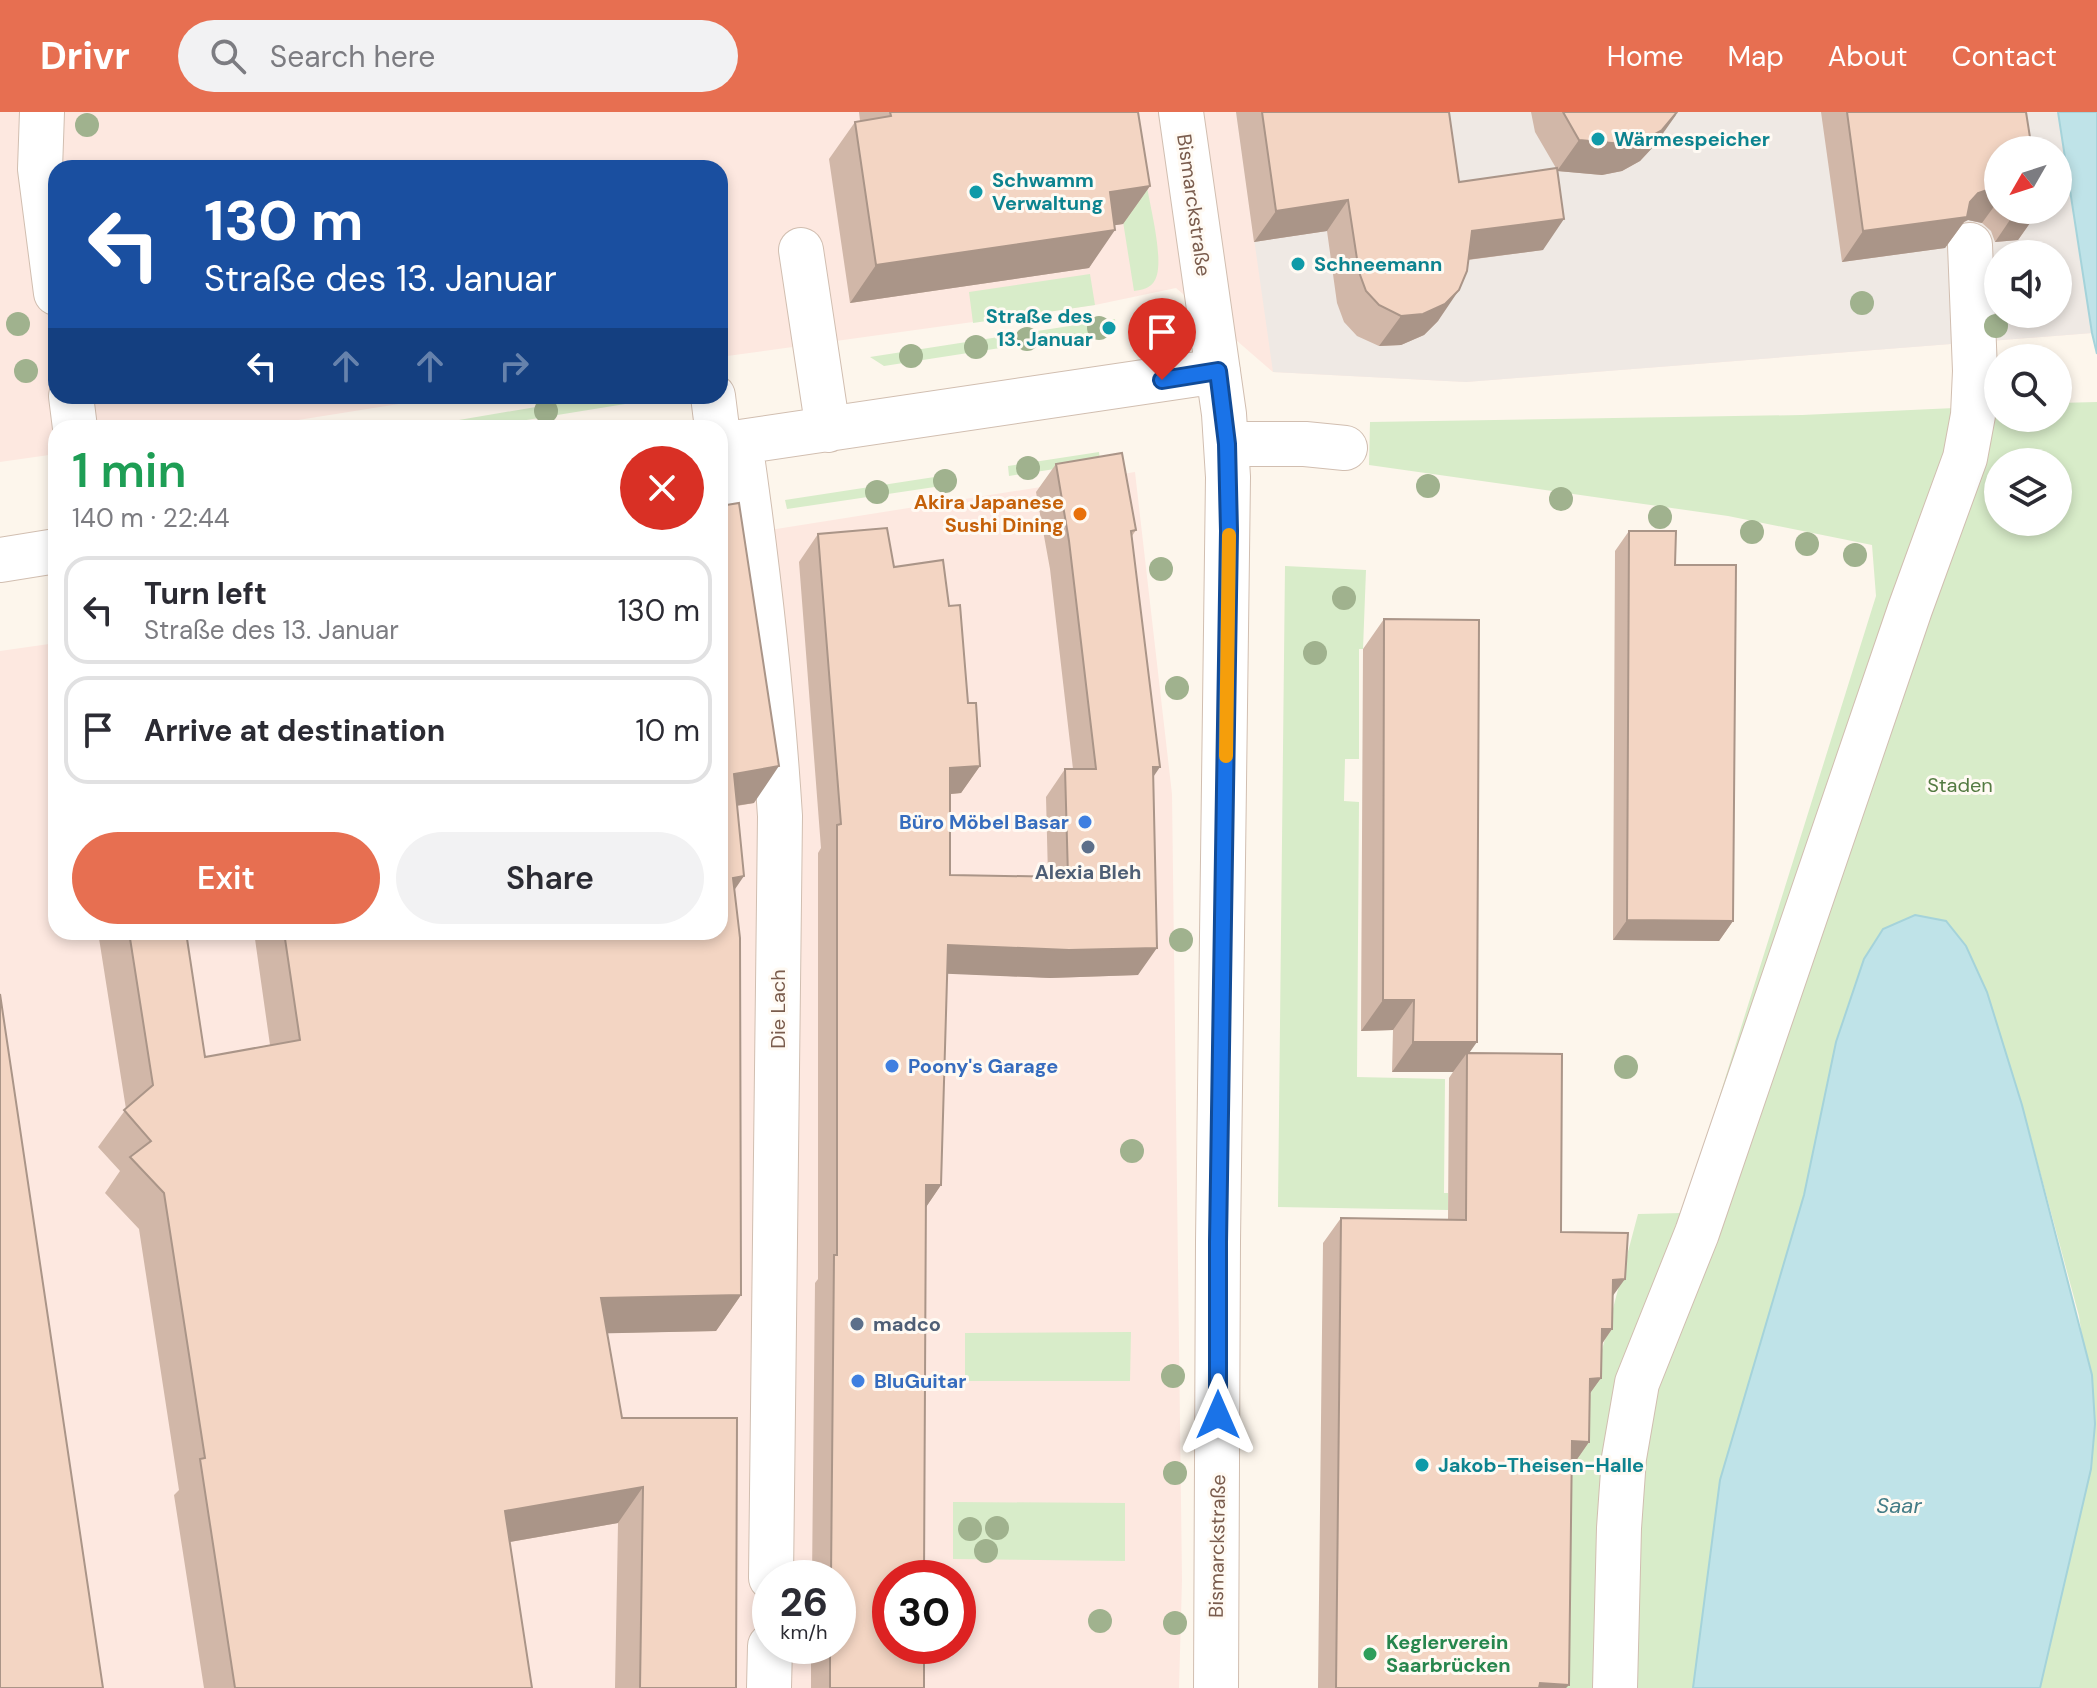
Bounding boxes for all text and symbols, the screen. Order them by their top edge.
search box [178,20,738,92]
text: Drivr [40,31,130,81]
icon: search [206,34,250,78]
text: Search here [270,37,435,76]
text: Home [1607,38,1683,75]
text: Map [1727,38,1784,75]
text: About [1828,38,1907,75]
text: Contact [1951,38,2057,75]
place label: Wärmespeicher [1614,126,1770,152]
marker: Wärmespeicher [1589,130,1607,148]
street label: Bismarckstraße [1171,132,1217,278]
north arrow [1984,136,2072,224]
map controls [1984,136,2072,536]
place label: Schwamm Verwaltung [992,167,1103,216]
marker: Schwamm Verwaltung [967,183,985,201]
text: 130 m [204,184,363,257]
icon: left [72,192,176,296]
button: sound [1984,240,2072,328]
place label: Schneemann [1314,251,1442,277]
text: Straße des 13. Januar [204,255,557,302]
marker: Schneemann [1289,255,1307,273]
pin [1128,298,1196,380]
place label: Straße des 13. Januar [986,303,1093,352]
icon: arrive [1140,310,1184,354]
marker: Straße des 13. Januar [1100,319,1118,337]
icon: left [240,344,284,388]
icon: ahead [324,344,368,388]
icon: ahead [408,344,452,388]
icon: right [492,344,536,388]
button: search [1984,344,2072,432]
text: 1 min [72,439,187,502]
button: close [620,446,704,530]
button: layers [1984,448,2072,536]
place label: Akira Japanese Sushi Dining [914,489,1064,538]
text: 140 m · 22:44 [72,501,230,535]
marker: Akira Japanese Sushi Dining [1071,505,1089,523]
text: Turn left [144,574,267,613]
icon: left [76,588,120,632]
text: 130 m [618,591,700,630]
text: Straße des 13. Januar [144,613,399,647]
icon: arrive [76,708,120,752]
text: Arrive at destination [144,711,445,750]
text: 10 m [635,711,700,750]
park label: Staden [1927,772,1993,798]
place label: Büro Möbel Basar [899,809,1069,835]
marker: Büro Möbel Basar [1076,813,1094,831]
button: Exit [72,832,380,924]
button: Share [396,832,704,924]
marker: Alexia Bleh [1079,838,1097,856]
place label: Alexia Bleh [1035,859,1141,885]
street label: Die Lach [765,969,791,1049]
place label: Poony's Garage [908,1053,1058,1079]
marker: Poony's Garage [883,1057,901,1075]
place label: madco [873,1311,941,1337]
marker: madco [848,1315,866,1333]
place label: BluGuitar [874,1368,966,1394]
marker: BluGuitar [849,1372,867,1390]
position arrow [1176,1373,1260,1457]
place label: Jakob-Theisen-Halle [1438,1452,1644,1478]
marker: Jakob-Theisen-Halle [1413,1456,1431,1474]
street label: Bismarckstraße [1203,1474,1231,1618]
water label: Saar [1876,1491,1922,1520]
speed limit sign: 30 [872,1560,976,1664]
text: 26 [780,1576,828,1628]
text: km/h [780,1619,828,1645]
place label: Keglerverein Saarbrücken [1386,1629,1511,1678]
marker: Keglerverein Saarbrücken [1361,1645,1379,1663]

